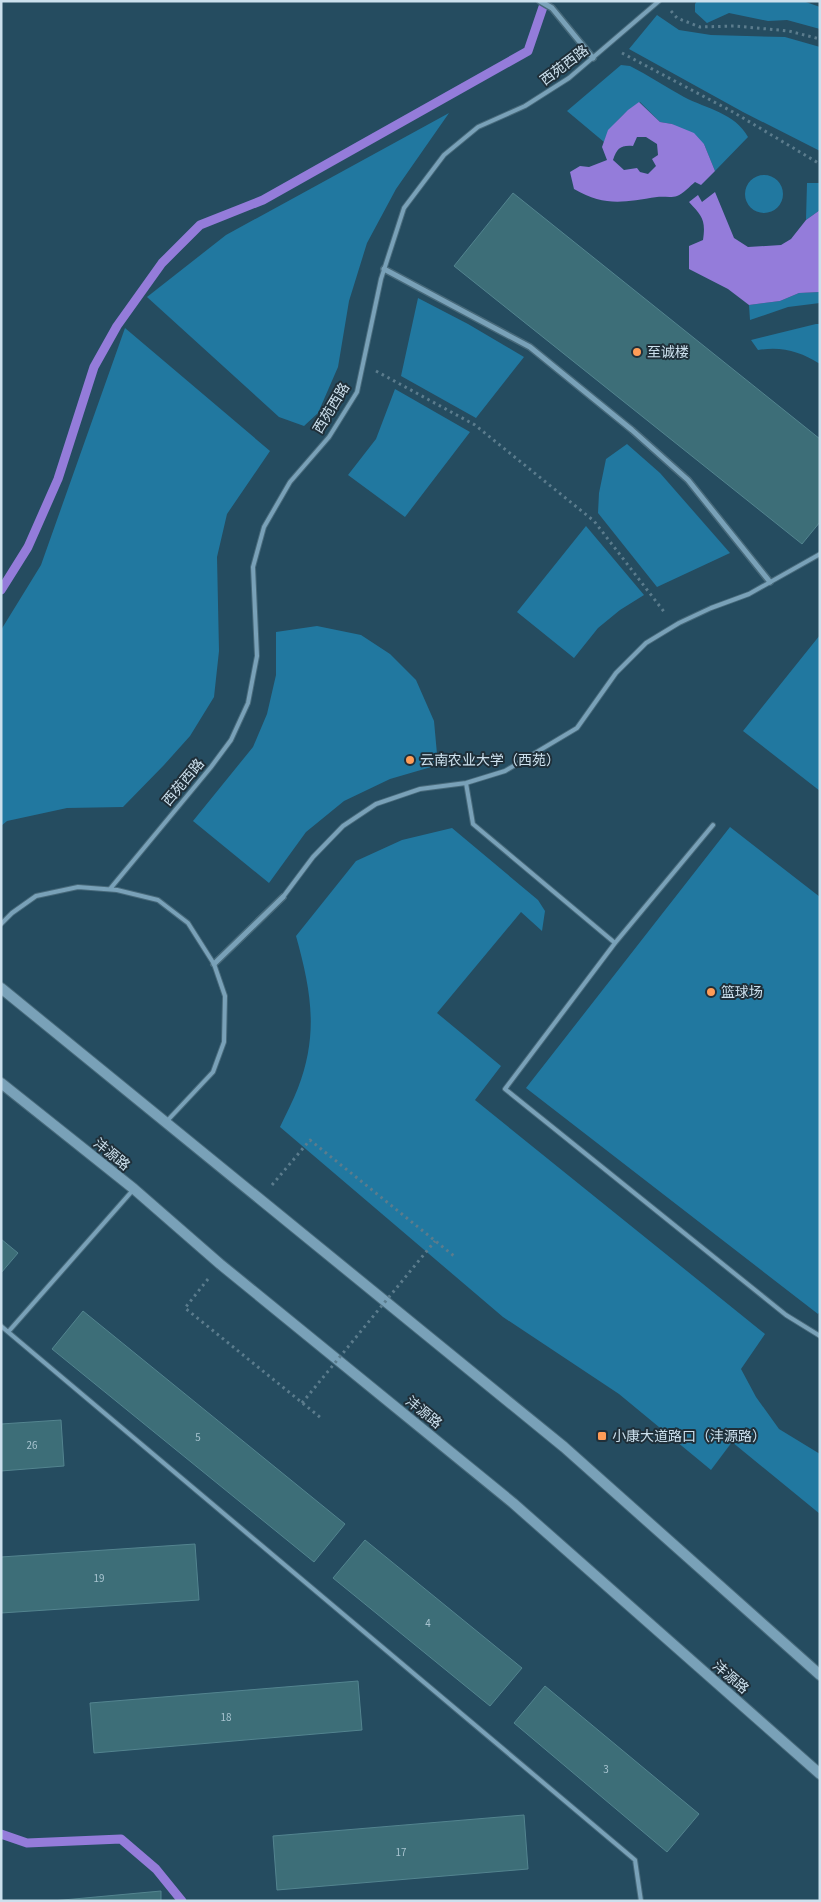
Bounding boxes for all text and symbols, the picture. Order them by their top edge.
street label: 西苑西路 [536,41,593,91]
place label: 至诚楼 [647,343,689,363]
marker: 至诚楼 [631,346,643,358]
street label: 西苑西路 [309,379,355,438]
place label: 云南农业大学（西苑） [420,751,560,771]
marker: 云南农业大学（西苑） [404,754,416,766]
street label: 西苑西路 [158,755,209,811]
place label: 篮球场 [721,983,763,1003]
marker: 篮球场 [705,986,717,998]
street label: 沣源路 [89,1134,134,1176]
street label: 沣源路 [401,1392,446,1434]
place label: 小康大道路口（沣源路） [612,1427,766,1447]
house number: 5 [195,1430,201,1445]
marker: 小康大道路口（沣源路） [596,1430,608,1442]
house number: 26 [27,1438,38,1453]
house number: 19 [94,1571,104,1586]
house number: 4 [425,1616,431,1631]
street label: 沣源路 [708,1656,753,1699]
house number: 18 [221,1710,232,1725]
house number: 3 [603,1762,609,1777]
house number: 17 [396,1845,406,1860]

